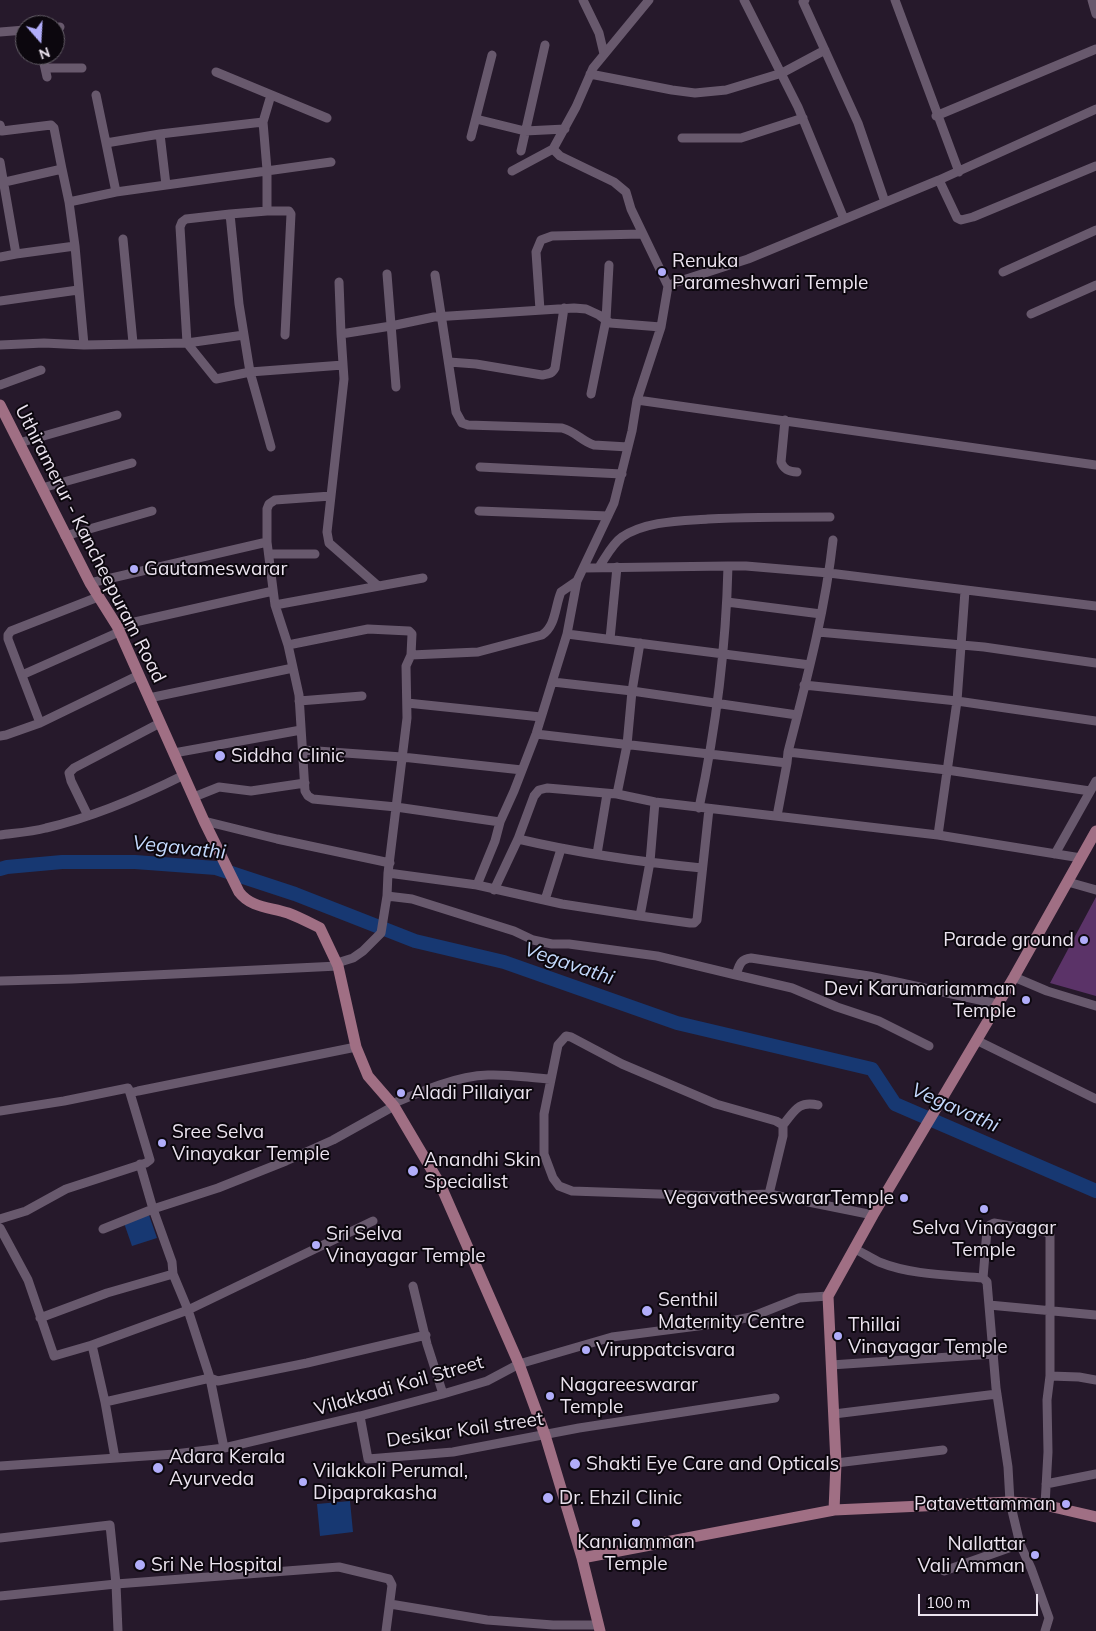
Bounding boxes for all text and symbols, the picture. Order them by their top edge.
north arrow [15,15,65,65]
text: N [37,43,52,63]
place label: Renuka Parameshwari Temple [672,250,868,294]
marker: Renuka Parameshwari Temple [656,266,668,278]
street label: Uthiramerur - Kancheepuram Road [10,401,170,687]
place label: Gautameswarar [144,558,287,580]
marker: Gautameswarar [128,563,140,575]
place label: Siddha Clinic [231,745,345,767]
marker: Siddha Clinic [213,749,227,763]
water label: Vegavathi [131,831,227,865]
place label: Parade ground [943,929,1074,951]
marker: Parade ground [1078,934,1090,946]
water label: Vegavathi [521,937,617,991]
place label: Devi Karumariamman Temple [824,978,1016,1022]
marker: Devi Karumariamman Temple [1020,994,1032,1006]
water label: Vegavathi [907,1078,1003,1138]
place label: Aladi Pillaiyar [411,1082,532,1104]
marker: Aladi Pillaiyar [395,1087,407,1099]
place label: Sree Selva Vinayakar Temple [172,1121,330,1165]
marker: Sree Selva Vinayakar Temple [156,1137,168,1149]
place label: Anandhi Skin Specialist [424,1149,541,1193]
marker: Anandhi Skin Specialist [406,1164,420,1178]
place label: VegavatheeswararTemple [664,1187,894,1209]
marker: VegavatheeswararTemple [898,1192,910,1204]
marker: Selva Vinayagar Temple [978,1203,990,1215]
place label: Selva Vinayagar Temple [912,1217,1056,1261]
place label: Sri Selva Vinayagar Temple [326,1223,486,1267]
marker: Sri Selva Vinayagar Temple [310,1239,322,1251]
place label: Senthil Maternity Centre [658,1289,805,1333]
marker: Senthil Maternity Centre [640,1304,654,1318]
place label: Thillai Vinayagar Temple [848,1314,1008,1358]
marker: Thillai Vinayagar Temple [832,1330,844,1342]
place label: Viruppatcisvara [596,1339,735,1361]
marker: Viruppatcisvara [580,1344,592,1356]
street label: Vilakkadi Koil Street [312,1351,486,1421]
place label: Nagareeswarar Temple [560,1374,698,1418]
marker: Nagareeswarar Temple [544,1390,556,1402]
street label: Desikar Koil street [385,1408,545,1452]
place label: Adara Kerala Ayurveda [169,1446,285,1490]
place label: Shakti Eye Care and Opticals [586,1453,839,1475]
marker: Shakti Eye Care and Opticals [568,1457,582,1471]
place label: Vilakkoli Perumal, Dipaprakasha [313,1460,468,1504]
marker: Adara Kerala Ayurveda [151,1461,165,1475]
marker: Vilakkoli Perumal, Dipaprakasha [297,1476,309,1488]
place label: Dr. Ehzil Clinic [559,1487,682,1509]
marker: Dr. Ehzil Clinic [541,1491,555,1505]
place label: Patavettamman [914,1493,1056,1515]
marker: Patavettamman [1060,1498,1072,1510]
marker: Kanniamman Temple [630,1517,642,1529]
place label: Kanniamman Temple [577,1531,695,1575]
place label: Nallattar Vali Amman [918,1533,1025,1577]
marker: Nallattar Vali Amman [1029,1549,1041,1561]
place label: Sri Ne Hospital [151,1554,282,1576]
marker: Sri Ne Hospital [133,1558,147,1572]
scale bar [921,1584,1041,1616]
text: 100 m [926,1593,970,1612]

